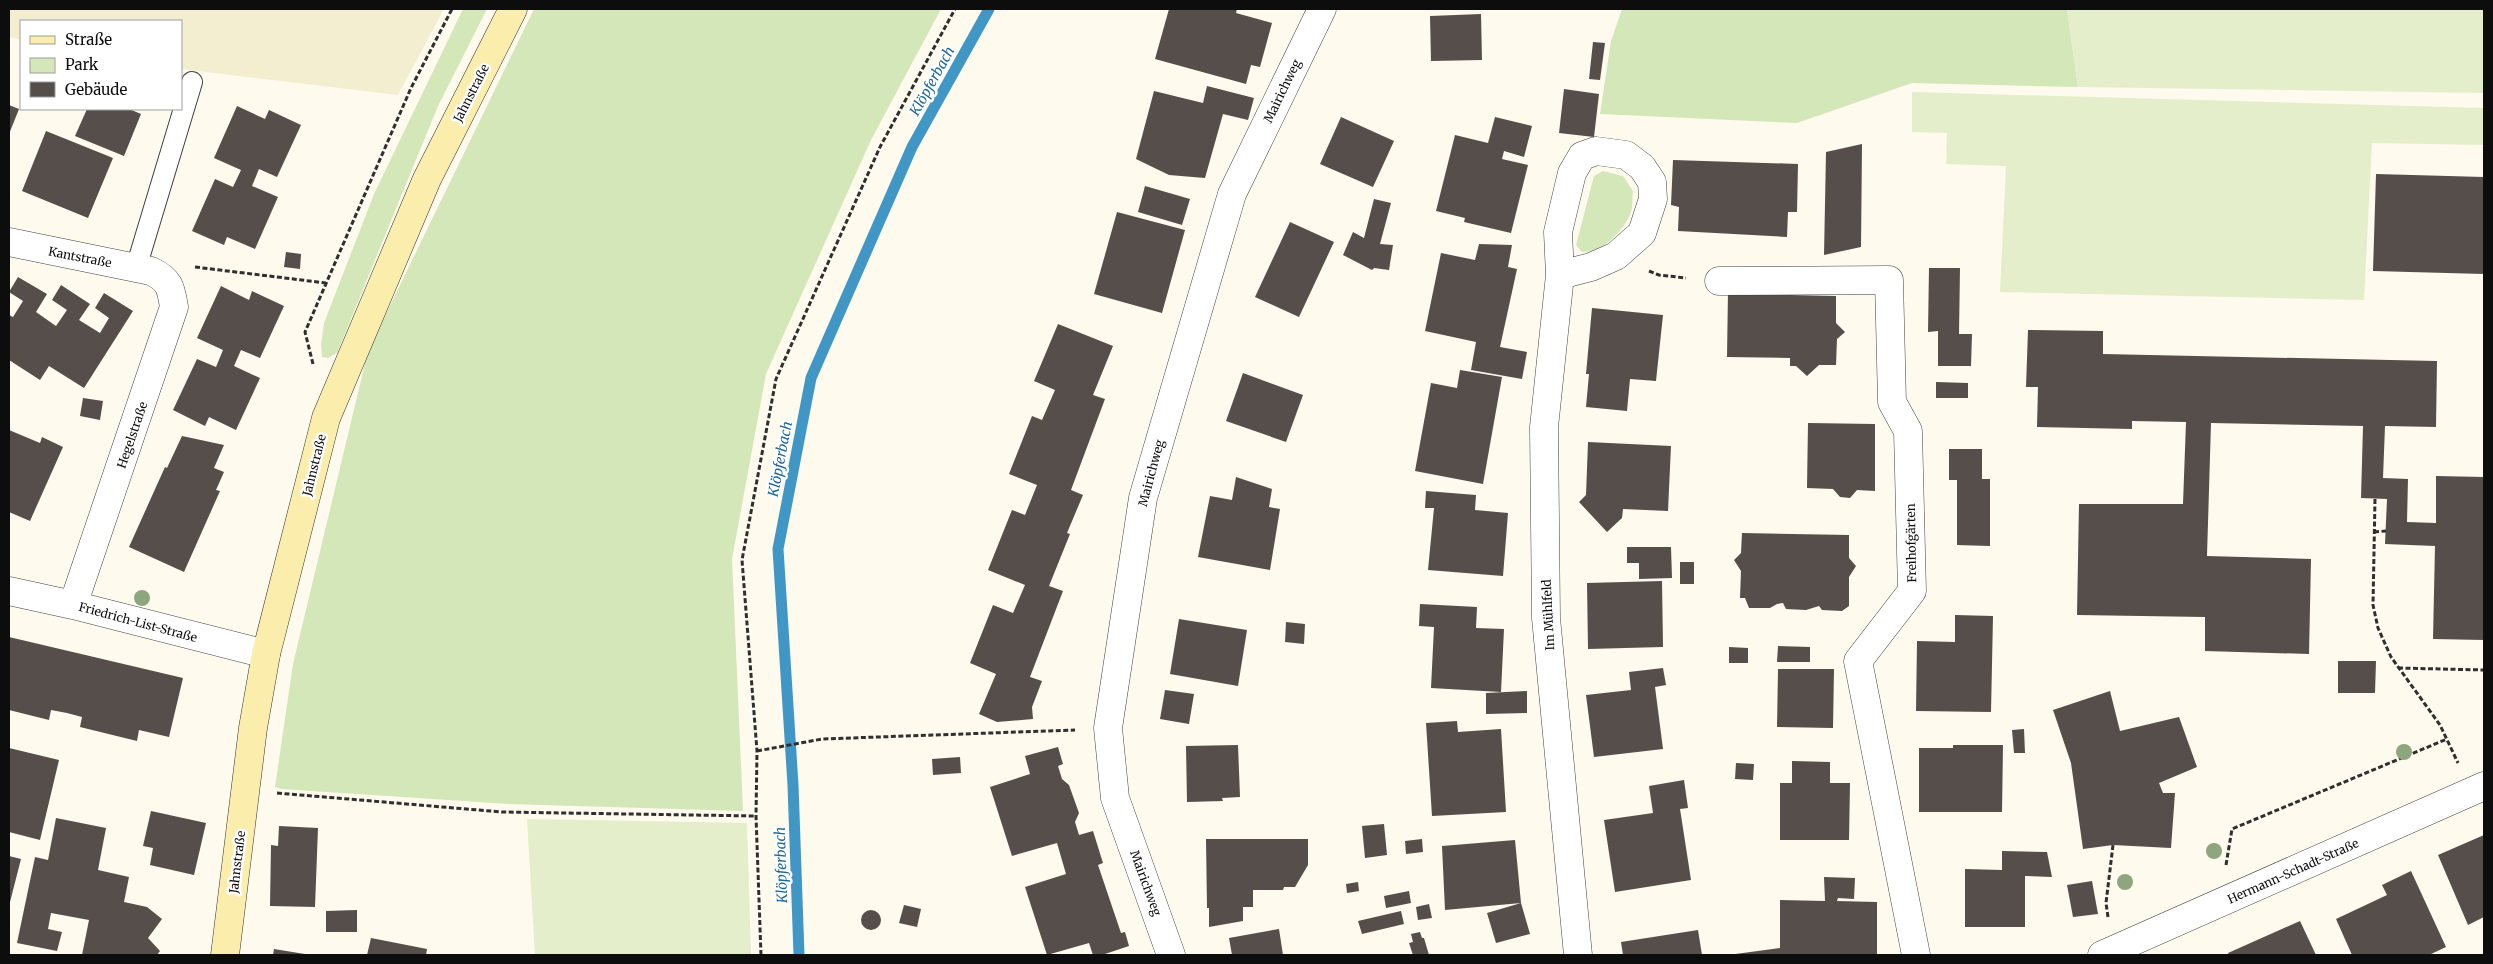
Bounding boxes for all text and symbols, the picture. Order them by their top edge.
legend [20,20,182,110]
text: Straße [65,30,112,49]
water label: Klöpferbach [905,43,958,120]
text: Park [65,55,99,74]
street label: Mairichweg [1260,56,1304,125]
street label: Jahnstraße [450,62,492,125]
text: Gebäude [65,80,128,99]
street label: Kantstraße [47,244,113,270]
street label: Hegelstraße [114,400,150,470]
water label: Klöpferbach [764,420,796,499]
street label: Jahnstraße [299,433,329,498]
street label: Mairichweg [1135,437,1167,508]
street label: Freihofgärten [1903,503,1919,583]
street label: Im Mühlfeld [1539,579,1557,651]
street label: Friedrich-List-Straße [77,599,199,645]
water label: Klöpferbach [771,826,791,905]
street label: Jahnstraße [226,830,248,895]
street label: Hermann-Schadt-Straße [2225,835,2361,907]
street label: Mairichweg [1127,848,1165,919]

